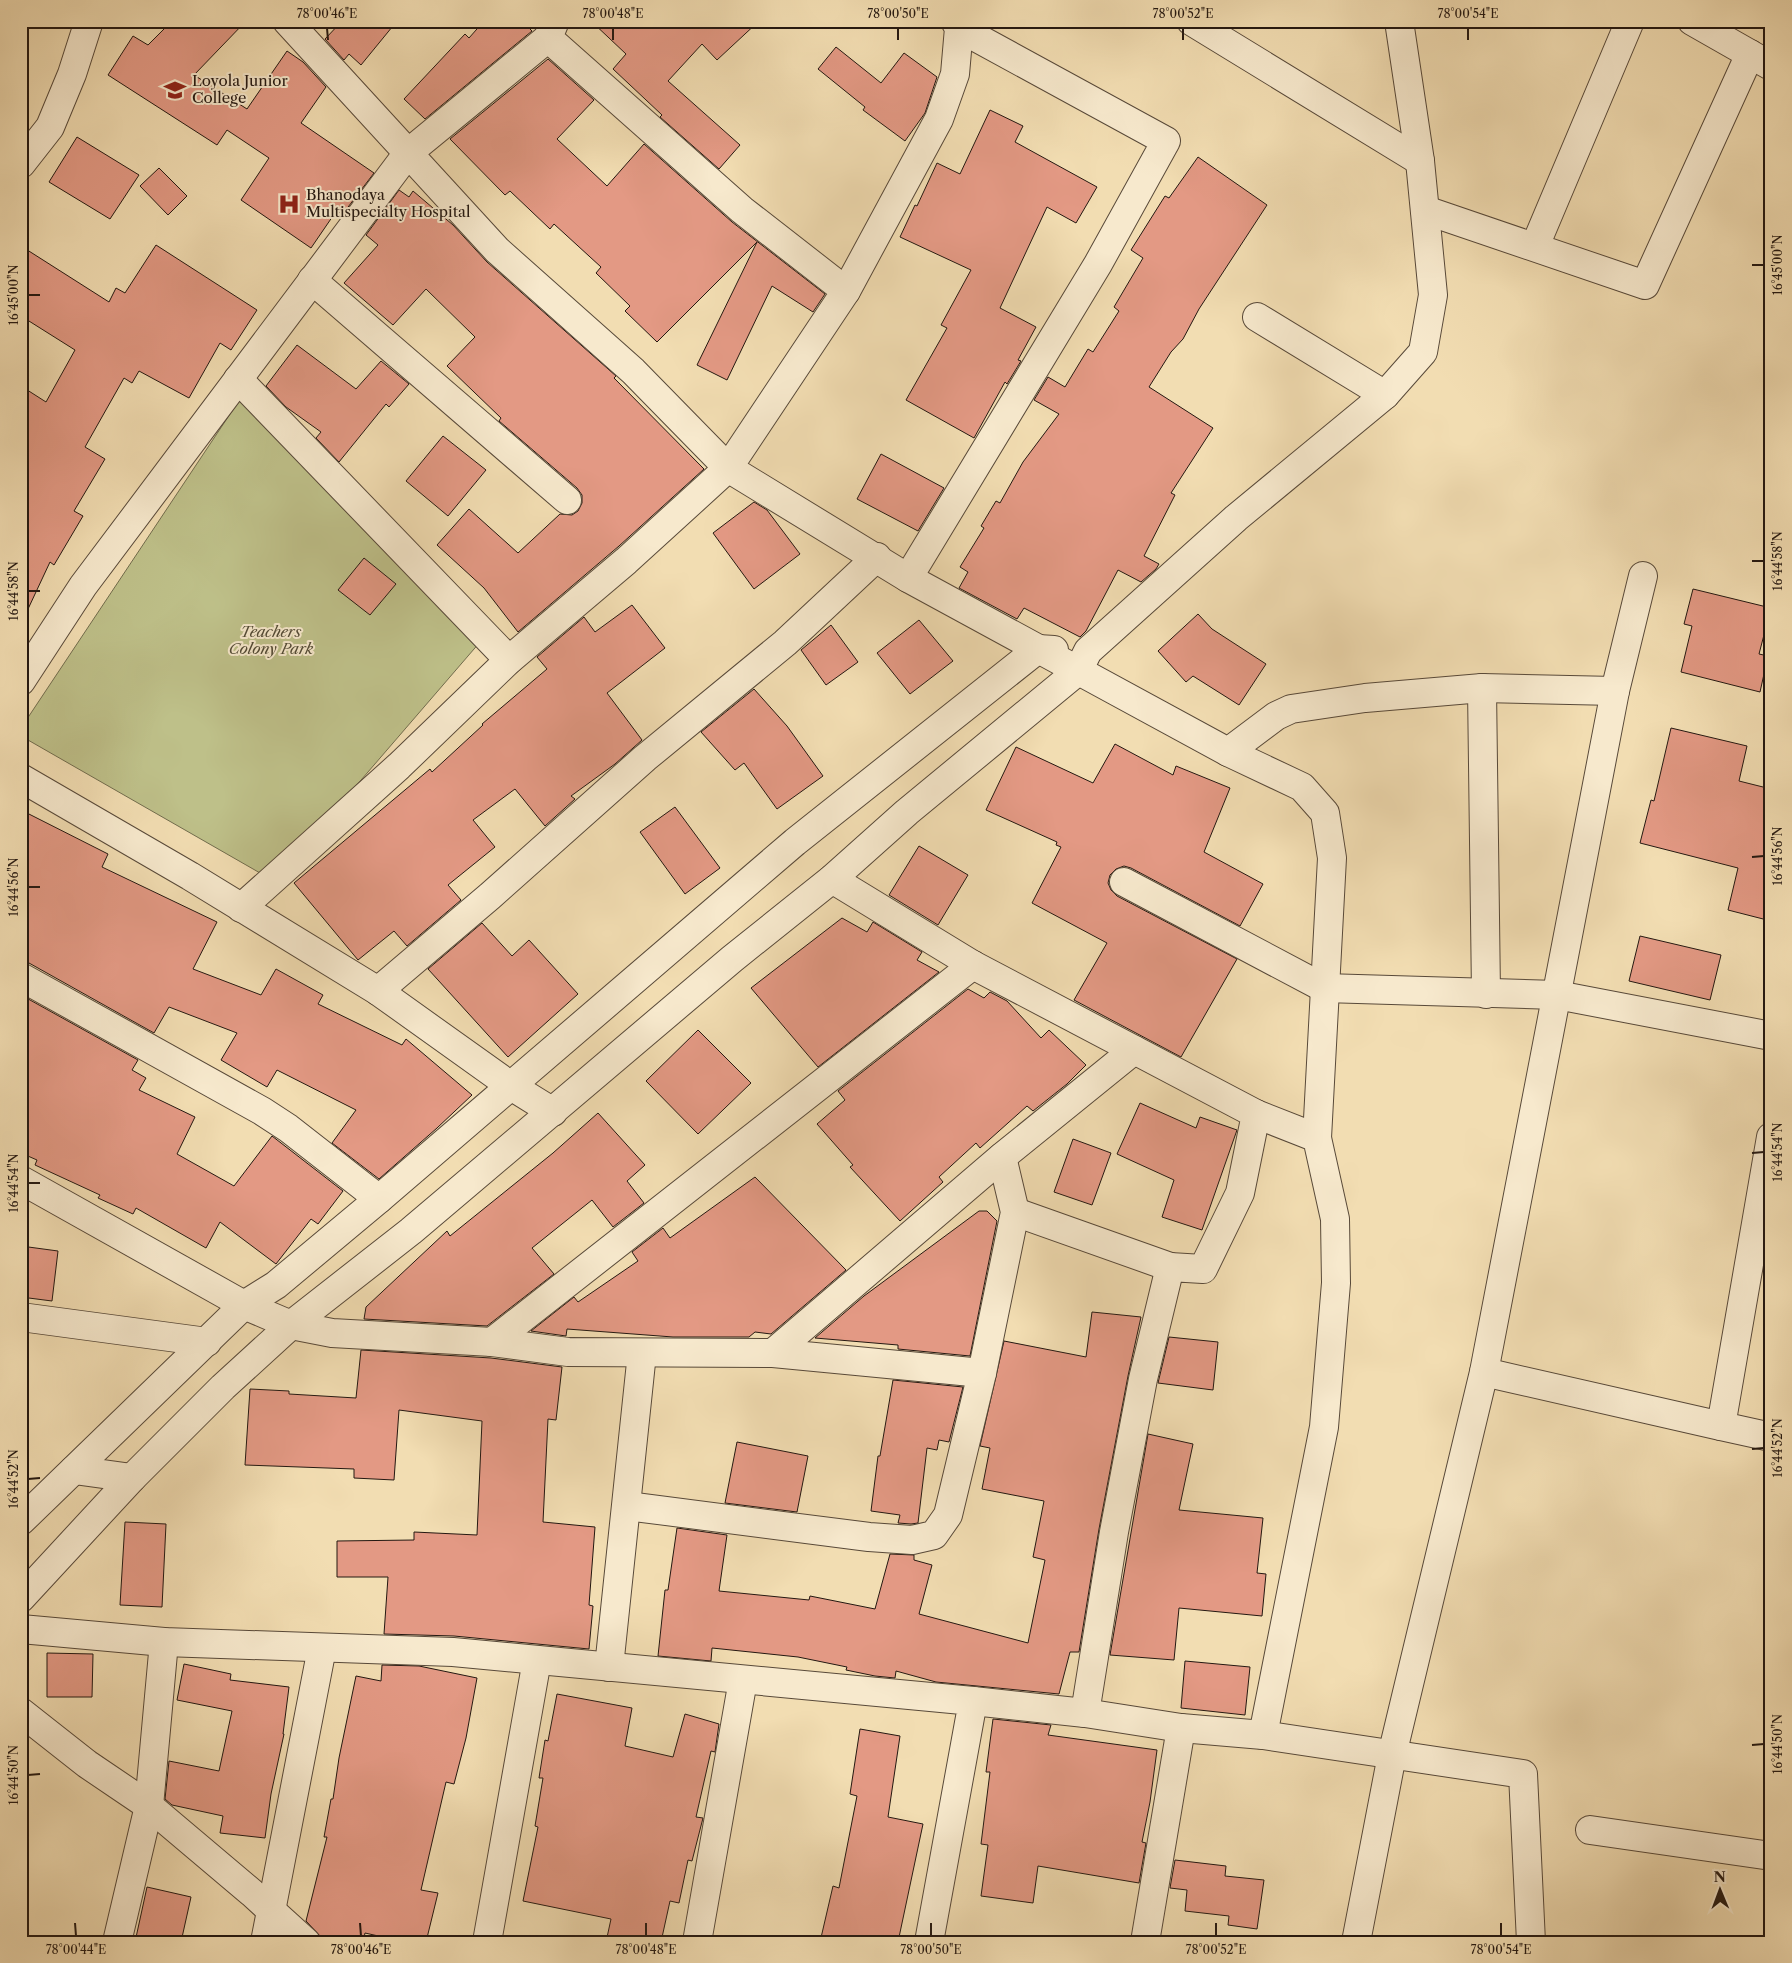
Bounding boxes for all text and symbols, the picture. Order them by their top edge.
text: 78°00'46"E [297,6,357,21]
text: 78°00'48"E [583,6,643,21]
text: 78°00'50"E [867,6,929,21]
text: 78°00'52"E [1153,6,1213,21]
text: 78°00'54"E [1438,6,1498,21]
place label: Loyola Junior College [192,71,288,107]
school or university icon: Loyola Junior College [162,77,188,103]
place label: Bhanodaya Multispecialty Hospital [306,185,471,221]
hospital icon: Bhanodaya Multispecialty Hospital [276,191,302,217]
text: 16°45'00"N [1770,235,1785,295]
text: 16°45'00"N [6,265,21,325]
text: 16°44'58"N [1770,531,1785,591]
text: 16°44'58"N [6,561,21,621]
park label: Teachers Colony Park [229,622,313,658]
text: 16°44'56"N [1770,826,1785,886]
text: 16°44'56"N [6,857,21,917]
text: 16°44'54"N [1770,1122,1785,1182]
text: 16°44'54"N [6,1153,21,1213]
text: 16°44'52"N [1770,1418,1785,1478]
text: 16°44'52"N [6,1449,21,1509]
text: 16°44'50"N [1770,1714,1785,1774]
text: 16°44'50"N [6,1745,21,1805]
north arrow [1694,1866,1744,1916]
text: N [1714,1868,1726,1886]
text: 78°00'44"E [46,1942,106,1957]
text: 78°00'46"E [331,1942,391,1957]
text: 78°00'48"E [616,1942,676,1957]
text: 78°00'50"E [900,1942,962,1957]
text: 78°00'52"E [1186,1942,1246,1957]
text: 78°00'54"E [1471,1942,1531,1957]

